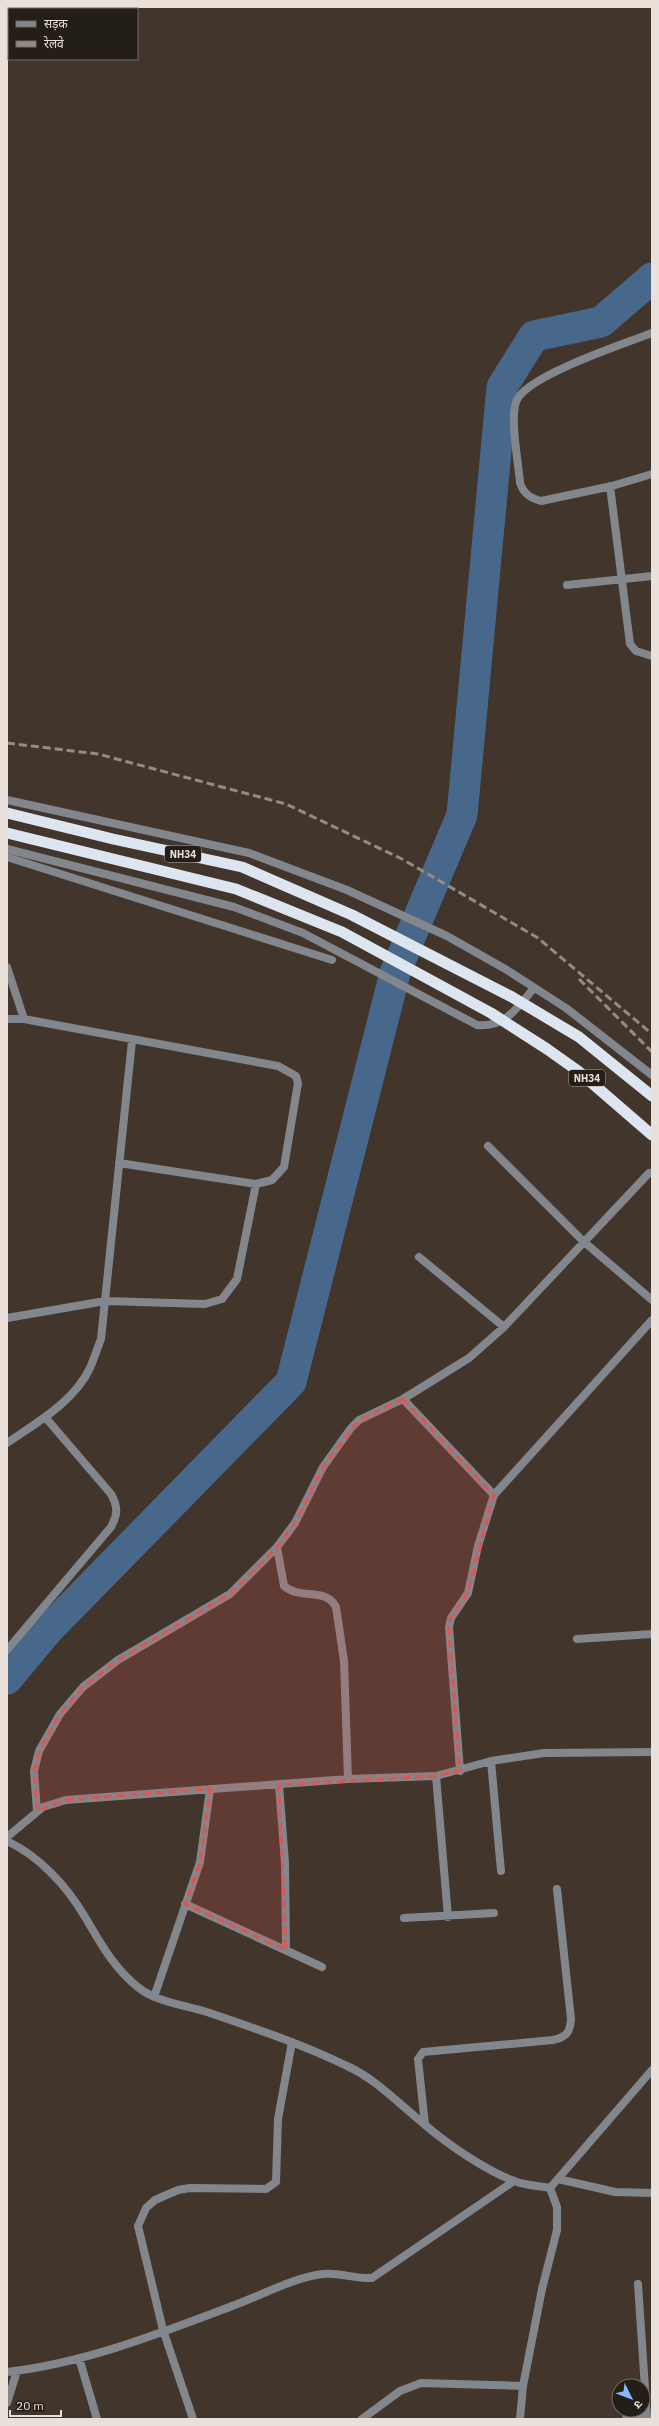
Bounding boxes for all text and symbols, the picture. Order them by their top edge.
legend [8,8,138,60]
text: सड़क [44,16,69,31]
text: रेलवे [44,36,64,51]
road number: NH34 [165,846,201,862]
road number: NH34 [569,1070,605,1086]
north arrow [611,2378,651,2418]
scale bar [10,2392,61,2418]
text: 20 m [16,2398,44,2413]
text: उ [631,2398,646,2412]

